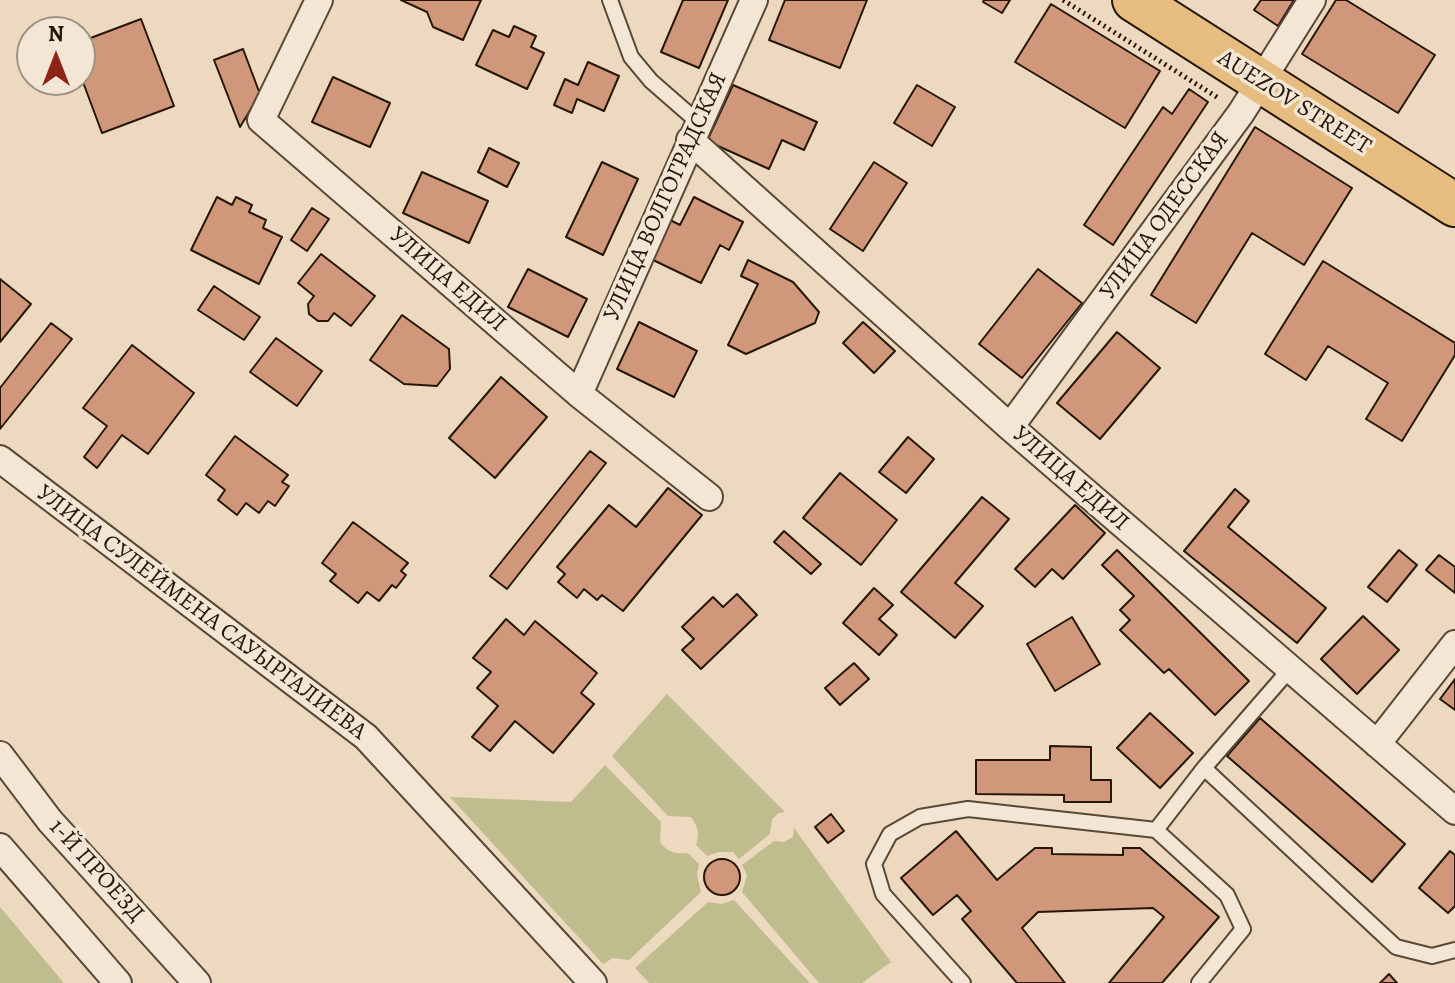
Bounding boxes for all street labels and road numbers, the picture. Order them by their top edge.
street label: AUEZOV STREET [1212,44,1376,162]
street label: УЛИЦА ВОЛГОГРАДСКАЯ [598,68,734,326]
street label: УЛИЦА ОДЕССКАЯ [1094,126,1236,306]
street label: УЛИЦА ЕДИЛ [383,221,511,339]
street label: УЛИЦА ЕДИЛ [1006,420,1134,538]
street label: УЛИЦА СУЛЕЙМЕНА САУЫРГАЛИЕВА [30,479,372,747]
street label: 1-Й ПРОЕЗД [42,814,150,928]

